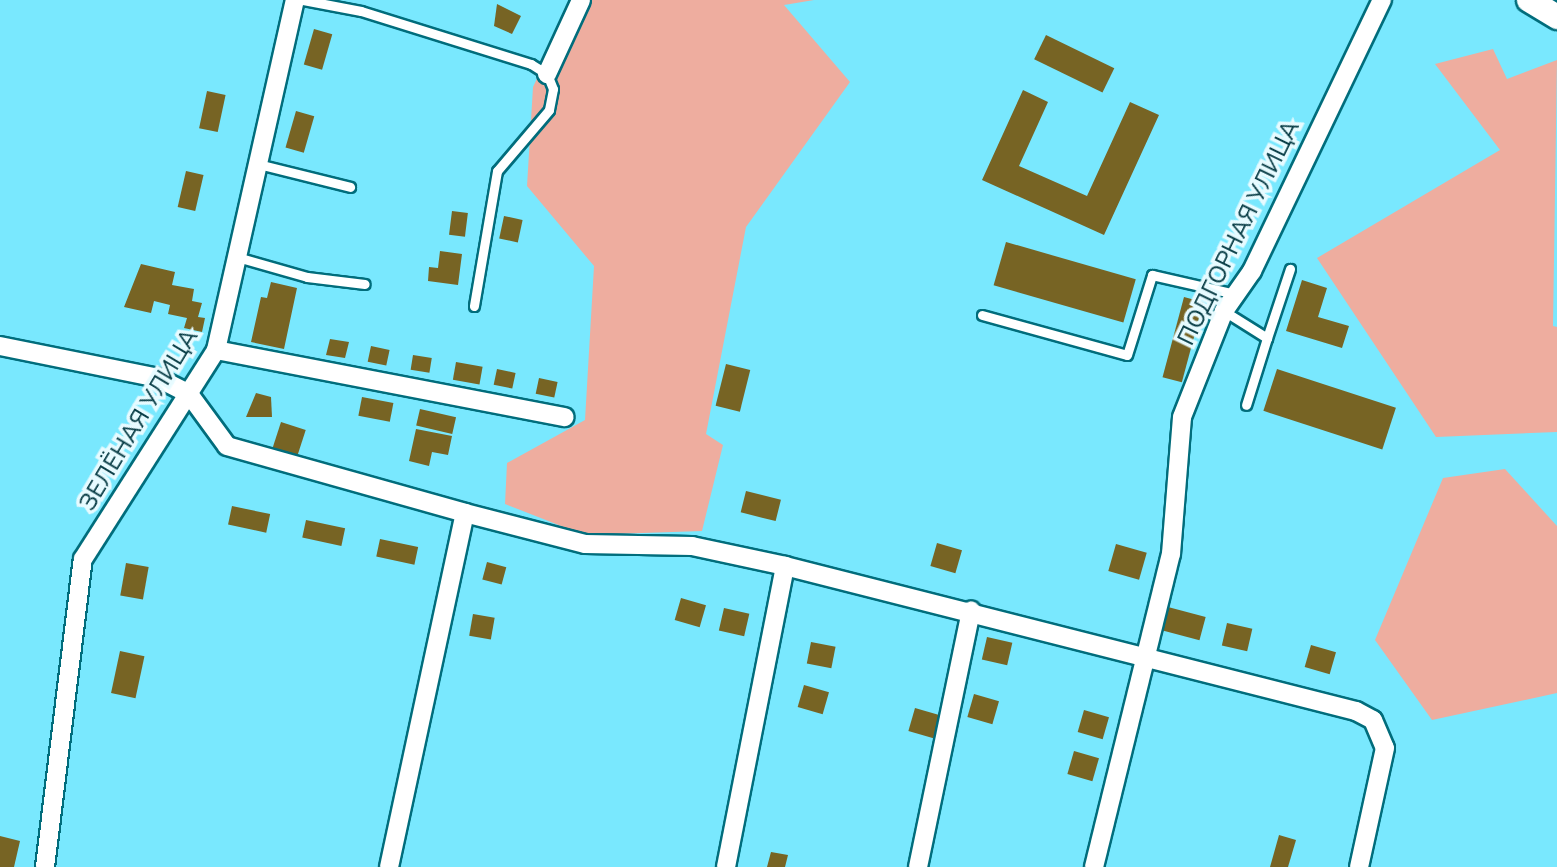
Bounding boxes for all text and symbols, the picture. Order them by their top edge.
street label: ПОДГОРНАЯ УЛИЦА [1172,116,1306,350]
street label: ЗЕЛЁНАЯ УЛИЦА [73,324,205,516]

